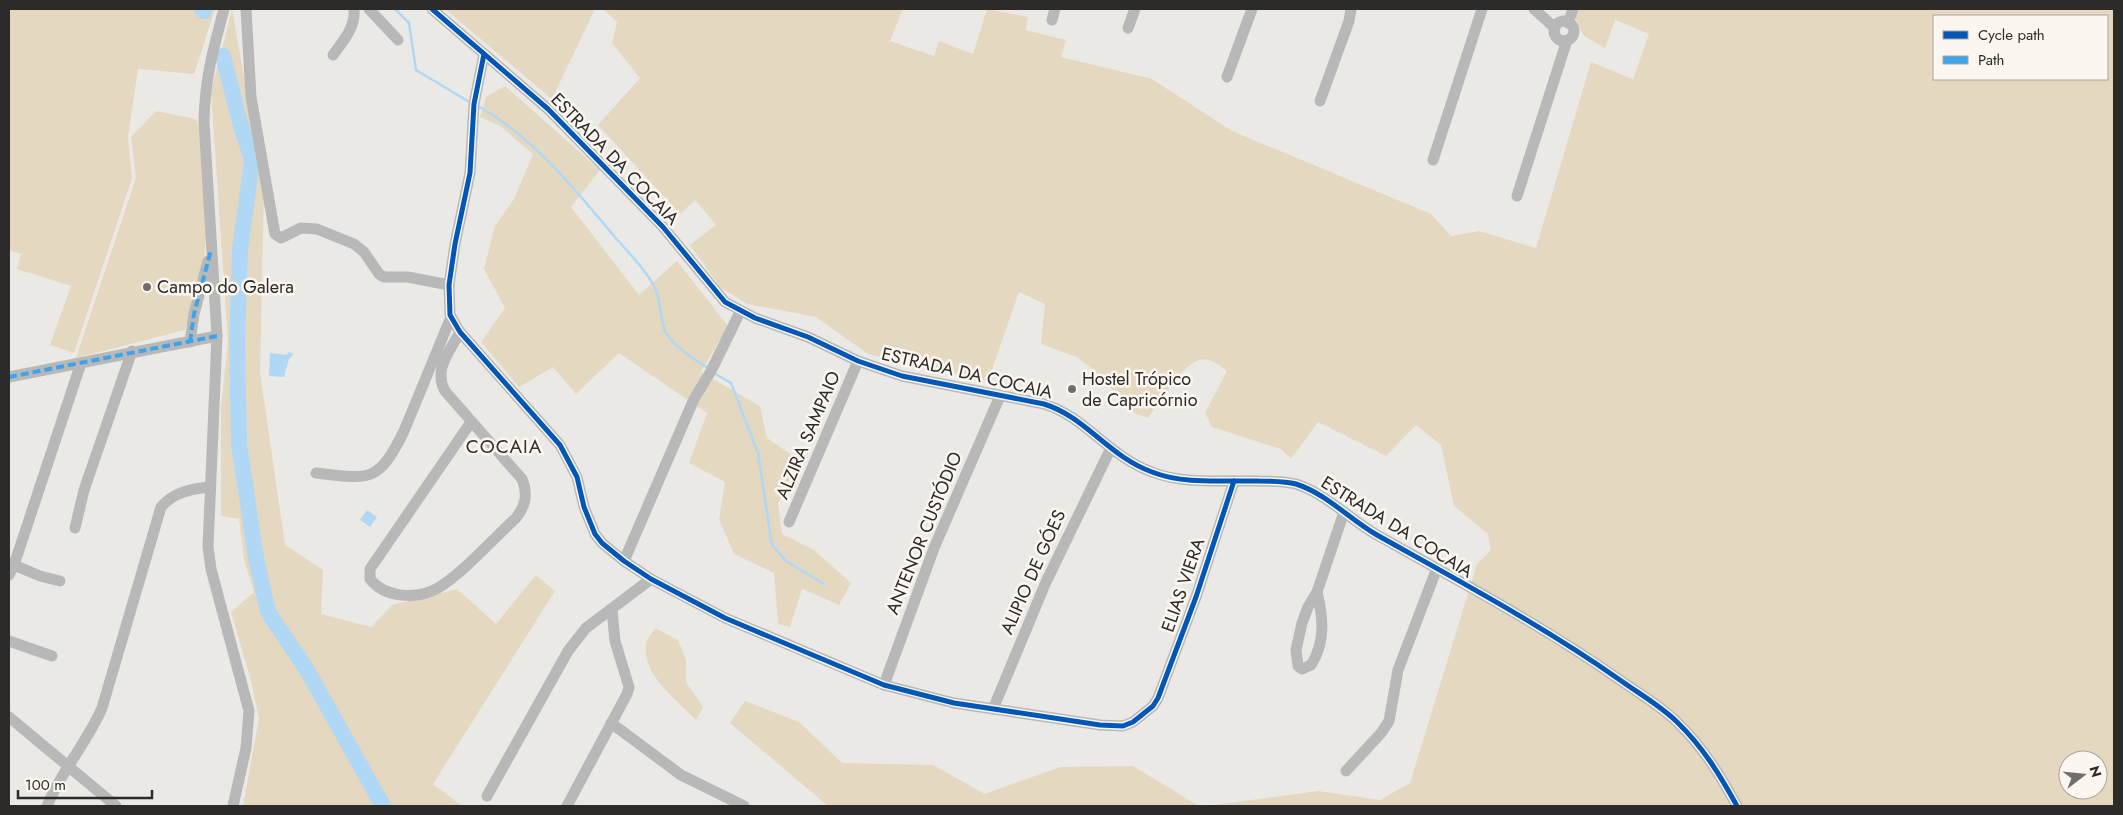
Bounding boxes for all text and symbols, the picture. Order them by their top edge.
legend [1933,15,2108,80]
text: Cycle path [1978,24,2045,46]
text: Path [1978,49,2004,71]
street label: ESTRADA DA COCAIA [545,87,685,231]
place label: Campo do Galera [157,274,294,300]
marker: Campo do Galera [141,281,153,293]
street label: ESTRADA DA COCAIA [879,341,1055,405]
place label: Hostel Trópico de Capricórnio [1082,366,1198,413]
street label: ALZIRA SAMPAIO [769,367,847,503]
marker: Hostel Trópico de Capricórnio [1066,383,1078,395]
district label: COCAIA [466,433,542,460]
street label: ANTENOR CUSTÓDIO [879,448,969,618]
street label: ESTRADA DA COCAIA [1316,470,1478,584]
street label: ALIPIO DE GÓES [994,505,1072,638]
street label: ELIAS VIERA [1155,534,1211,635]
north arrow [2058,750,2108,800]
text: N [2084,763,2107,780]
scale bar [18,768,151,800]
text: 100 m [25,774,66,796]

